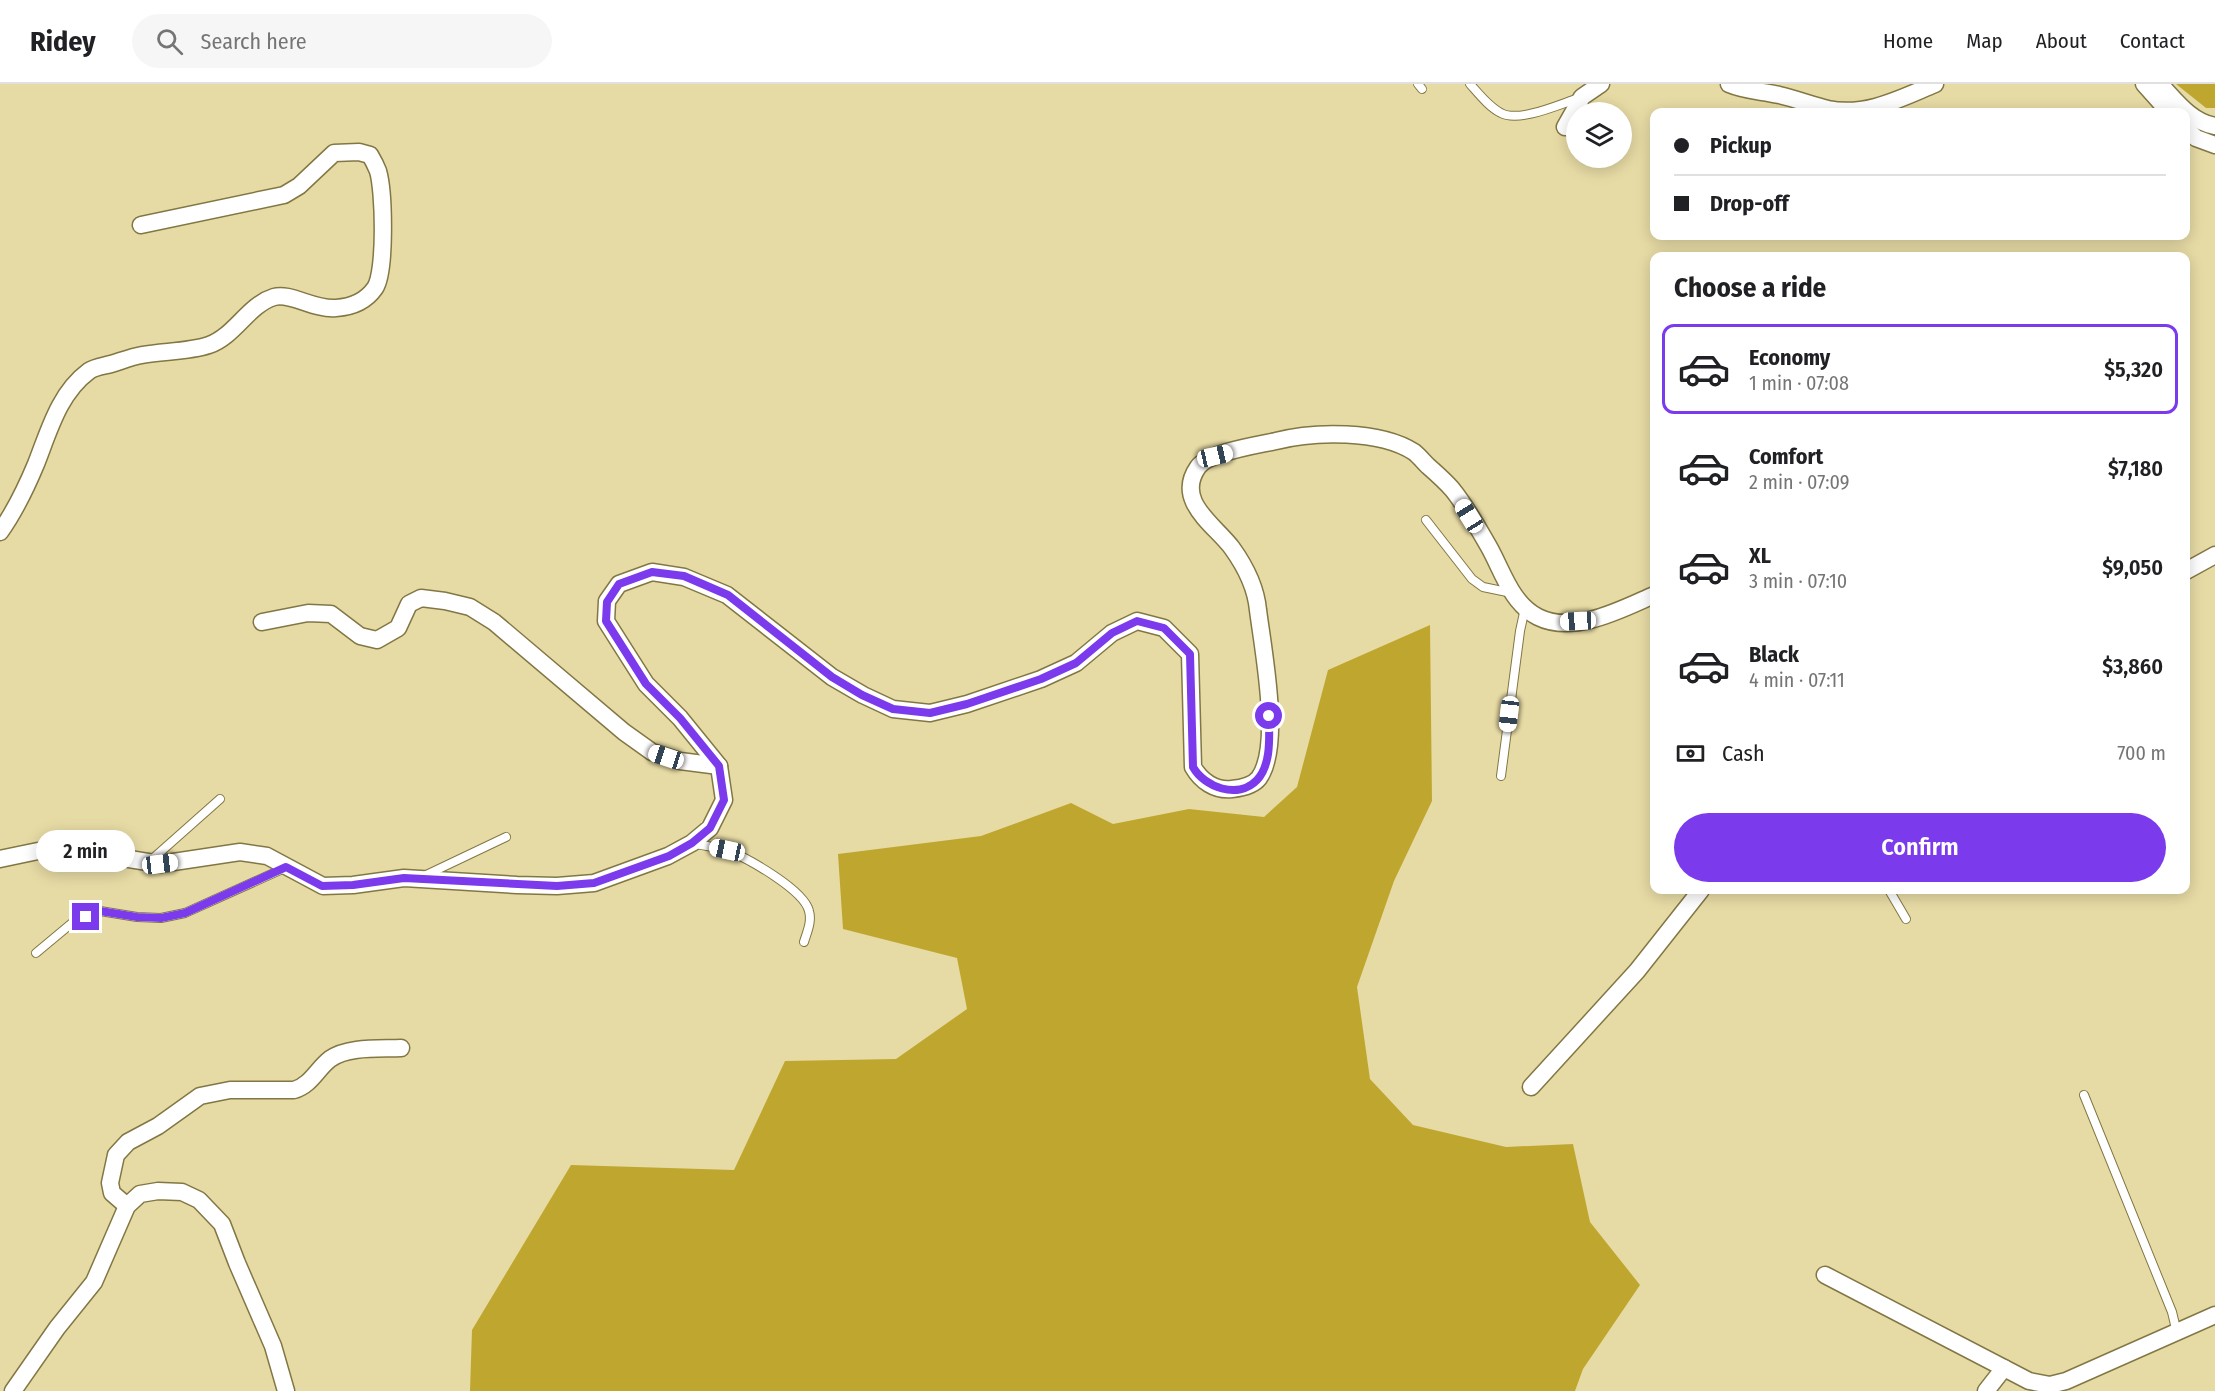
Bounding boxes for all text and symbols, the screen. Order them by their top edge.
search box [132,14,552,68]
text: Ridey [30,25,96,58]
icon: search [153,25,186,58]
text: Search here [201,28,307,55]
text: Home [1883,28,1933,54]
text: Map [1966,28,2003,54]
text: About [2036,28,2087,54]
text: Contact [2120,28,2185,54]
map controls [1566,102,1632,168]
button: layers [1566,102,1632,168]
text: Pickup [1710,132,1772,159]
text: Drop-off [1710,190,1789,217]
text: Choose a ride [1674,272,1826,304]
icon: car [1677,342,1731,396]
text: Economy [1749,344,1830,371]
text: $5,320 [2104,356,2163,383]
text: 1 min · 07:08 [1749,371,1849,395]
icon: car [1677,441,1731,495]
car [1195,443,1235,469]
text: Comfort [1749,443,1823,470]
text: $7,180 [2108,455,2163,482]
text: 2 min · 07:09 [1749,470,1850,494]
car [1452,496,1486,536]
icon: car [1677,540,1731,594]
text: XL [1749,542,1771,569]
text: $9,050 [2102,554,2163,581]
text: 3 min · 07:10 [1749,569,1847,593]
car [1560,611,1596,631]
icon: car [1677,639,1731,693]
text: Black [1749,641,1799,668]
text: $3,860 [2102,653,2163,680]
text: 4 min · 07:11 [1749,668,1845,692]
car [1498,695,1520,733]
route start [1255,702,1282,729]
icon: cash [1674,737,1707,770]
text: Cash [1722,740,1765,767]
text: 700 m [2117,741,2166,765]
car [646,743,686,771]
button: Confirm [1674,813,2166,882]
callout: 2 min [36,830,136,872]
car [708,837,746,863]
text: 2 min [63,839,108,863]
car [141,853,179,875]
route end [72,903,99,930]

